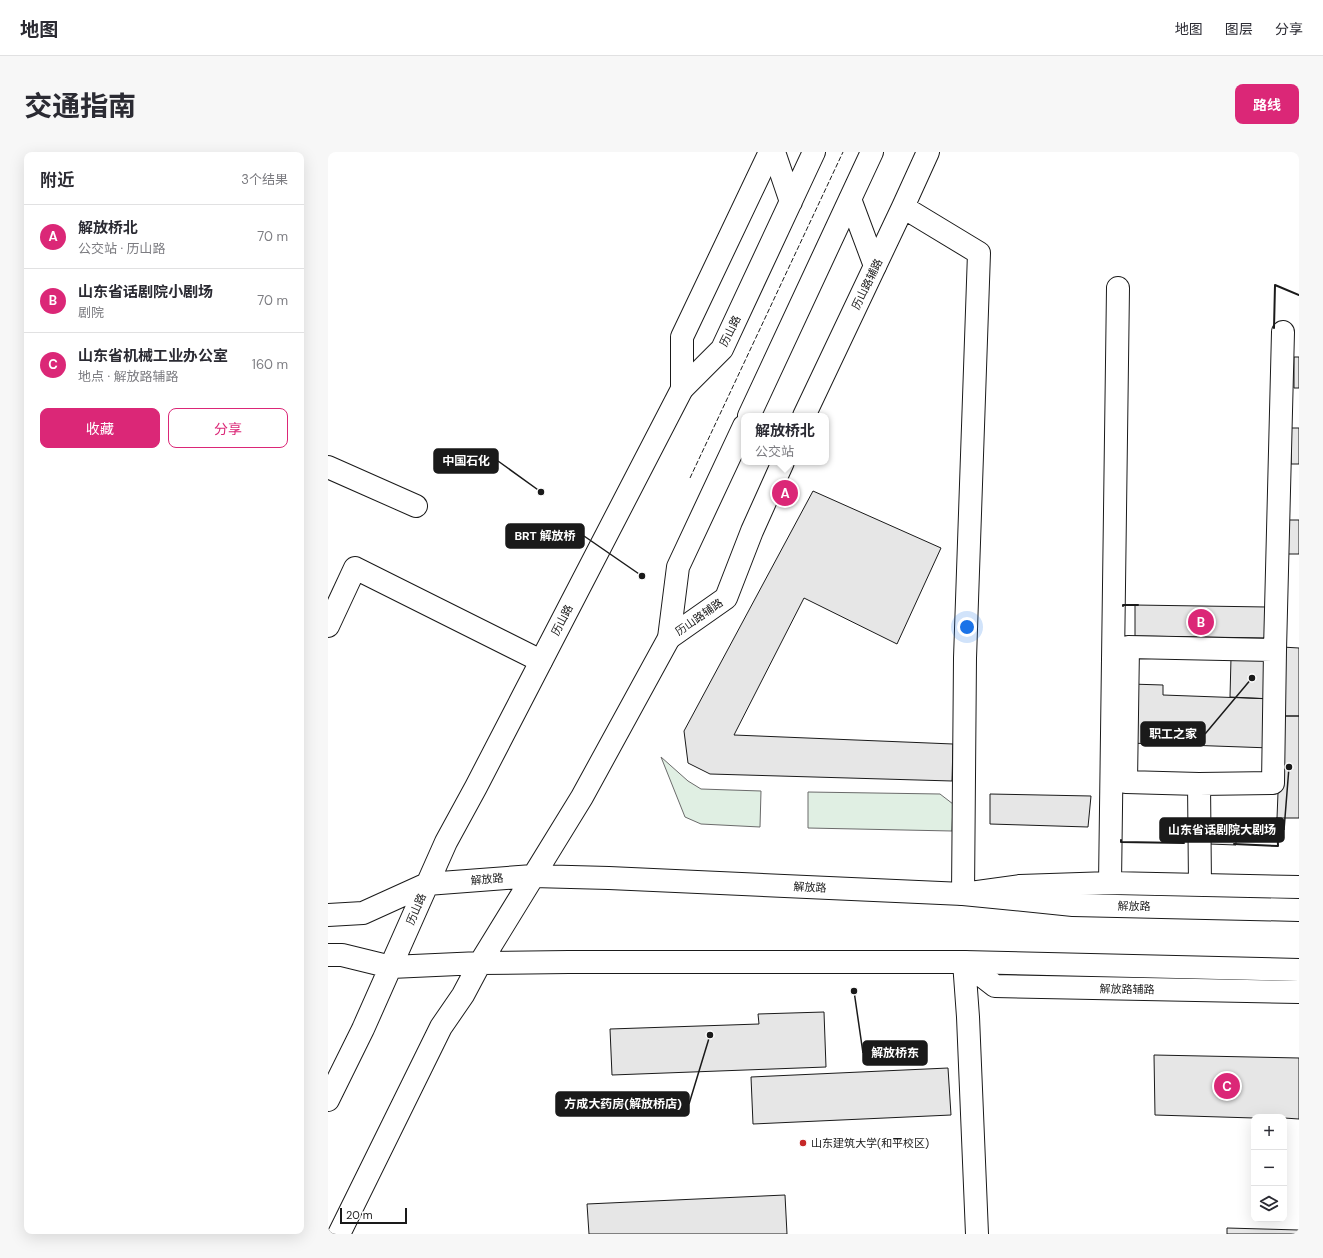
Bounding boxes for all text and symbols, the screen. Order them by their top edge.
text: 地图 [20,17,58,42]
text: 地图 [1175,20,1203,38]
text: 图层 [1225,20,1253,38]
text: 分享 [1275,20,1303,38]
button: 路线 [1235,84,1299,124]
text: 交通指南 [24,88,136,125]
text: 附近 [40,169,74,191]
text: 3个结果 [241,171,288,188]
text: 解放桥北 [78,218,138,238]
text: A [48,228,58,245]
text: 70 m [257,228,288,245]
text: 公交站 · 历山路 [78,240,166,257]
street label: 历山路辅路 [849,256,885,312]
text: 山东省话剧院小剧场 [78,282,213,302]
text: B [49,292,57,309]
text: 70 m [257,292,288,309]
text: 剧院 [78,304,104,321]
street label: 历山路 [716,313,744,349]
text: 山东省机械工业办公室 [78,346,228,366]
text: C [48,356,58,373]
text: 160 m [252,356,288,373]
text: 地点 · 解放路辅路 [78,368,179,385]
button: 收藏 [40,408,160,448]
button: 分享 [168,408,288,448]
popup [741,413,829,465]
text: 解放桥北 [755,421,815,441]
text: 公交站 [755,443,794,460]
callout: 中国石化 [434,449,498,473]
text: 中国石化 [442,453,490,469]
pin: A [772,478,798,508]
callout: BRT 解放桥 [506,524,584,548]
text: BRT 解放桥 [514,528,576,544]
street label: 历山路辅路 [672,595,726,639]
street label: 历山路 [548,602,576,638]
pin: B [1188,607,1214,637]
your location [957,617,977,637]
callout: 职工之家 [1141,722,1205,746]
text: 职工之家 [1149,726,1197,742]
callout: 山东省话剧院大剧场 [1160,818,1284,842]
text: 山东省话剧院大剧场 [1168,822,1276,838]
street label: 解放路 [470,871,504,887]
street label: 解放路 [793,879,827,895]
street label: 历山路 [403,891,429,927]
street label: 解放路 [1117,899,1151,913]
street label: 解放路辅路 [1099,982,1155,996]
callout: 解放桥东 [863,1041,927,1065]
text: 解放桥东 [871,1045,919,1061]
pin: C [1214,1071,1240,1101]
callout: 方成大药房(解放桥店) [556,1092,689,1116]
text: 方成大药房(解放桥店) [564,1096,682,1112]
map controls [1251,1114,1287,1222]
button: + [1251,1114,1287,1150]
place label: 山东建筑大学(和平校区) [811,1136,929,1150]
marker: 山东建筑大学(和平校区) [798,1138,808,1148]
button: − [1251,1150,1287,1186]
button: layers [1251,1186,1287,1222]
scale bar [340,1206,407,1225]
text: 20 m [346,1208,372,1222]

